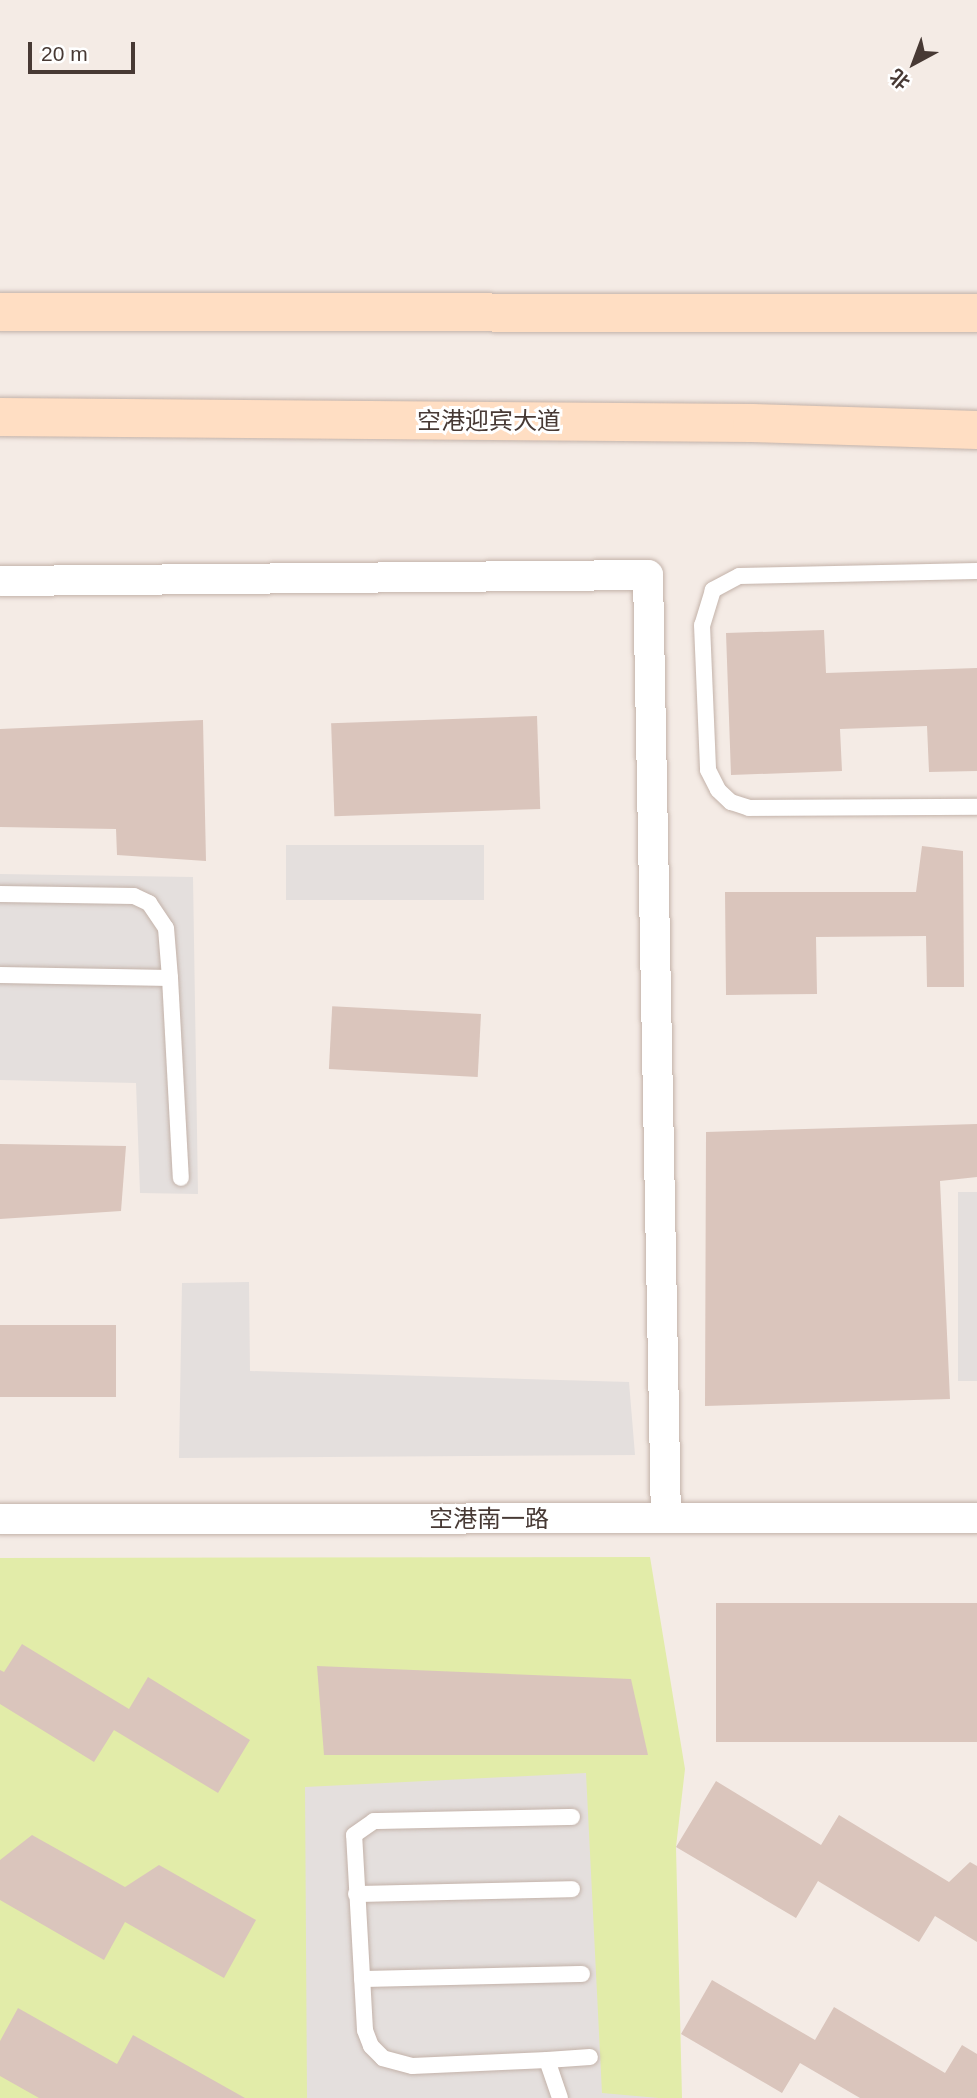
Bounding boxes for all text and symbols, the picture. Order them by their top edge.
scale bar [32,28,138,72]
north arrow [879,28,949,98]
text: 20 m [41,42,88,65]
text: 北 [886,65,914,93]
street label: 空港迎宾大道 [417,407,561,435]
street label: 空港南一路 [429,1505,549,1533]

